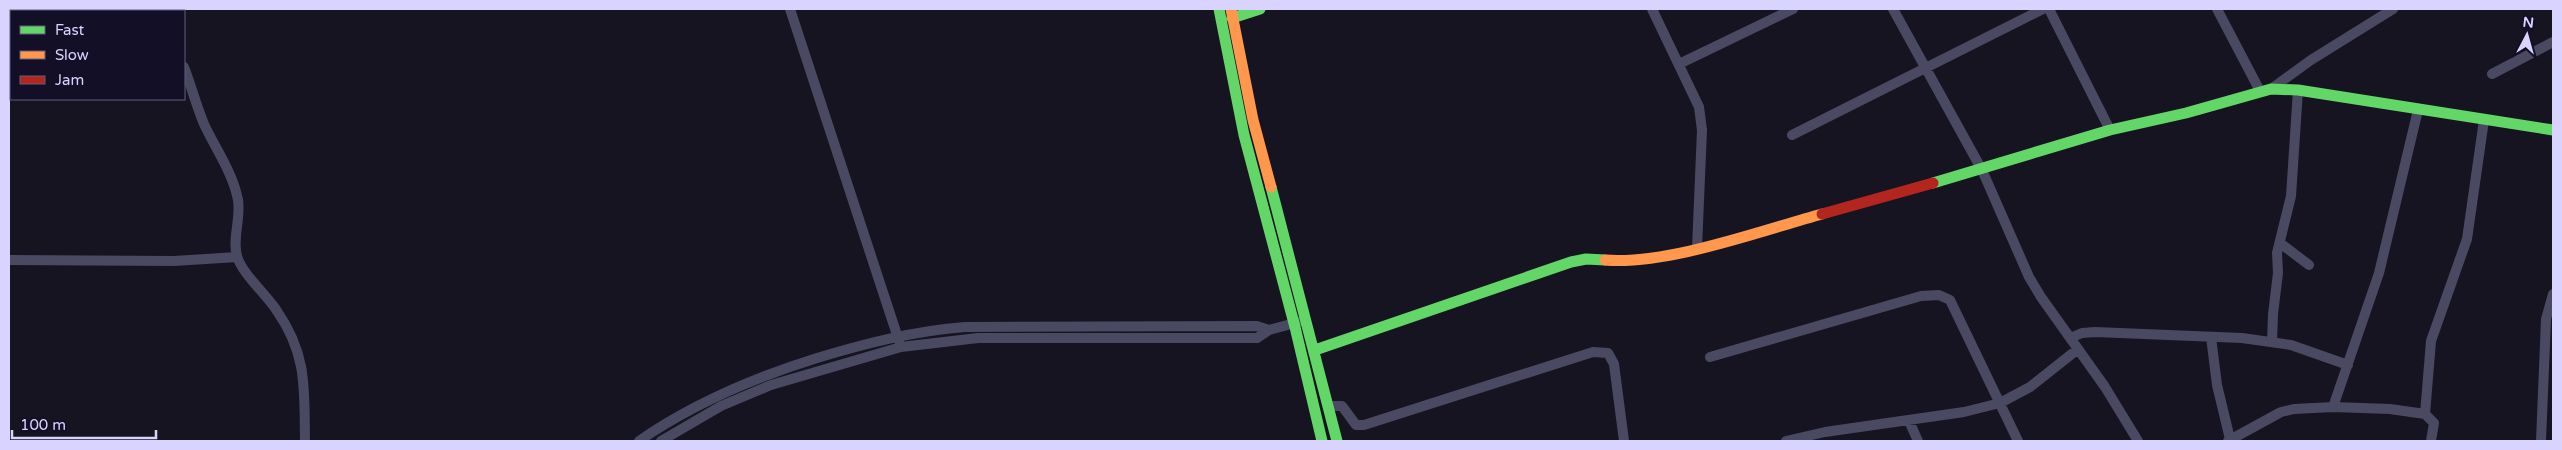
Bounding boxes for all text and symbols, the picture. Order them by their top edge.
legend [10,10,185,100]
north arrow [2502,10,2552,60]
text: N [2522,14,2535,32]
text: Fast [55,21,85,39]
text: Slow [55,46,89,64]
text: Jam [55,71,84,89]
scale bar [12,408,156,440]
text: 100 m [20,416,66,434]

